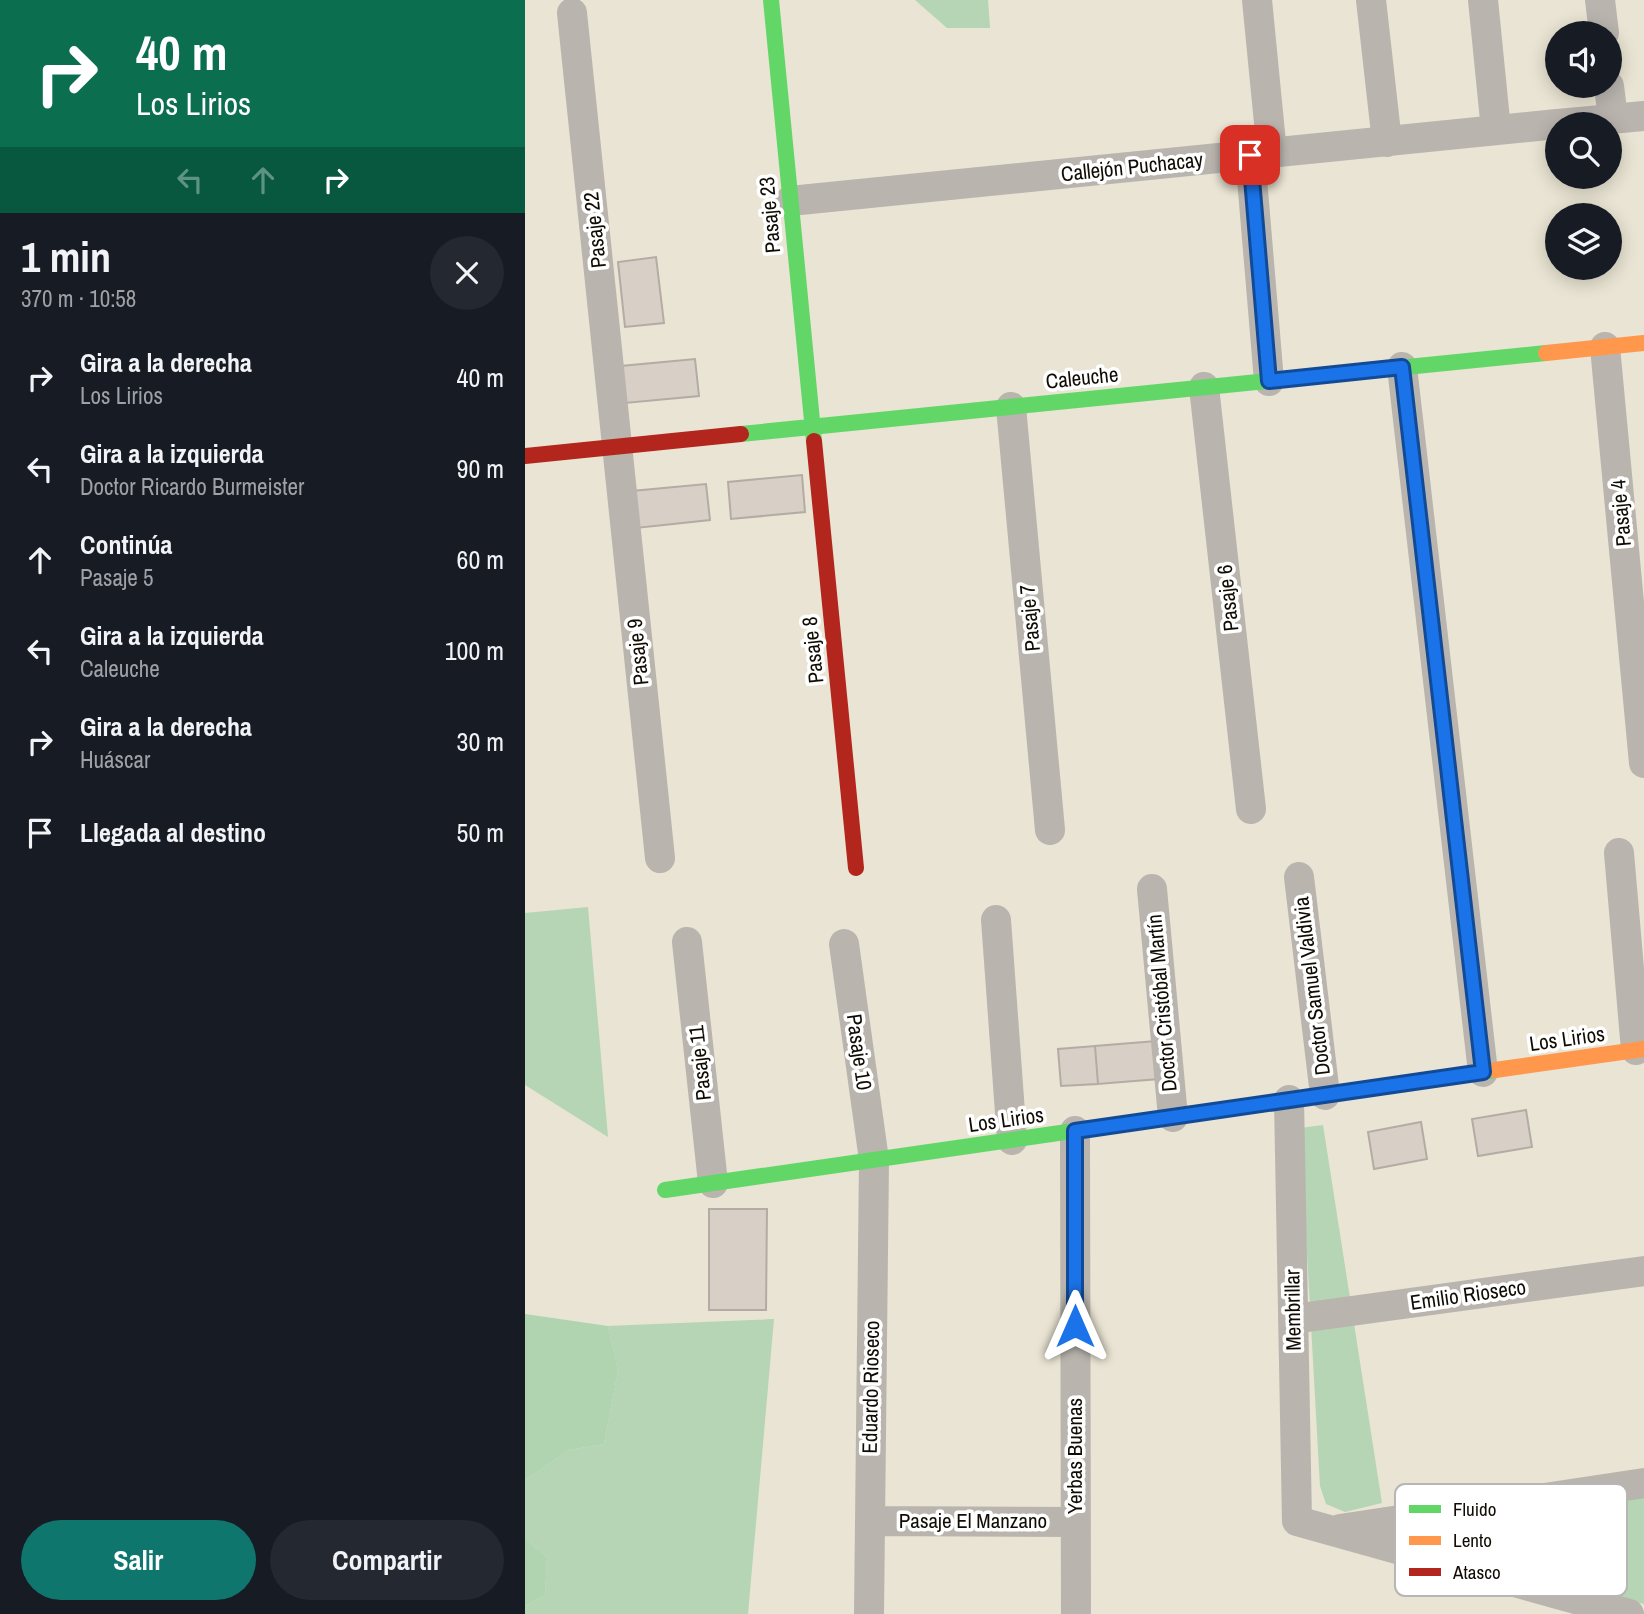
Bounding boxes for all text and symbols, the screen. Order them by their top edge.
text: 40 m [136,19,228,85]
map controls [1545,21,1622,280]
button: sound [1545,21,1622,98]
icon: right [21,28,112,119]
text: Los Lirios [136,82,251,125]
button: search [1545,112,1622,189]
pin [1220,125,1280,185]
icon: arrive [1231,136,1269,174]
street label: Callejón Puchacay [1060,145,1205,188]
icon: left [171,161,209,199]
icon: ahead [244,161,282,199]
icon: right [317,161,355,199]
street label: Pasaje 23 [752,176,787,254]
street label: Pasaje 22 [576,190,613,270]
button: layers [1545,203,1622,280]
text: 1 min [21,229,111,285]
button: close [430,236,504,310]
text: 370 m · 10:58 [21,283,136,314]
text: Gira a la derecha [80,345,252,380]
icon: right [21,359,59,397]
street label: Caleuche [1044,359,1120,396]
text: 40 m [457,360,504,395]
text: Los Lirios [80,380,163,411]
text: Gira a la izquierda [80,436,264,471]
icon: left [21,450,59,488]
text: 90 m [457,451,504,486]
text: Doctor Ricardo Burmeister [80,471,304,502]
street label: Pasaje 4 [1603,478,1638,548]
text: Continúa [80,527,172,562]
icon: ahead [21,541,59,579]
text: 60 m [457,542,504,577]
text: Pasaje 5 [80,562,153,593]
street label: Pasaje 6 [1210,563,1245,633]
street label: Pasaje 7 [1012,583,1047,653]
street label: Pasaje 8 [795,615,830,685]
street label: Pasaje 9 [620,617,655,687]
text: Gira a la izquierda [80,618,264,653]
icon: left [21,632,59,670]
text: 100 m [445,633,504,668]
text: Caleuche [80,653,160,684]
text: Gira a la derecha [80,709,252,744]
icon: right [21,723,59,761]
text: 30 m [457,724,504,759]
text: Huáscar [80,744,150,775]
icon: arrive [21,814,59,852]
text: Llegada al destino [80,815,266,850]
text: 50 m [457,815,504,850]
street label: Doctor Samuel Valdivia [1286,895,1337,1077]
street label: Doctor Cristóbal Martín [1139,913,1184,1093]
street label: Pasaje 10 [840,1012,879,1092]
street label: Los Lirios [1527,1019,1606,1058]
street label: Pasaje 11 [681,1024,718,1102]
street label: Los Lirios [966,1100,1045,1139]
street label: Membrillar [1277,1269,1308,1351]
street label: Emilio Rioseco [1408,1272,1528,1317]
position arrow [1038,1289,1112,1363]
street label: Eduardo Rioseco [855,1320,886,1454]
street label: Yerbas Buenas [1060,1398,1089,1514]
legend [1395,1484,1627,1596]
text: Fluido [1453,1496,1496,1522]
street label: Pasaje El Manzano [899,1506,1047,1535]
button: Salir [21,1520,256,1600]
button: Compartir [270,1520,504,1600]
text: Lento [1453,1527,1492,1553]
text: Atasco [1452,1559,1501,1585]

